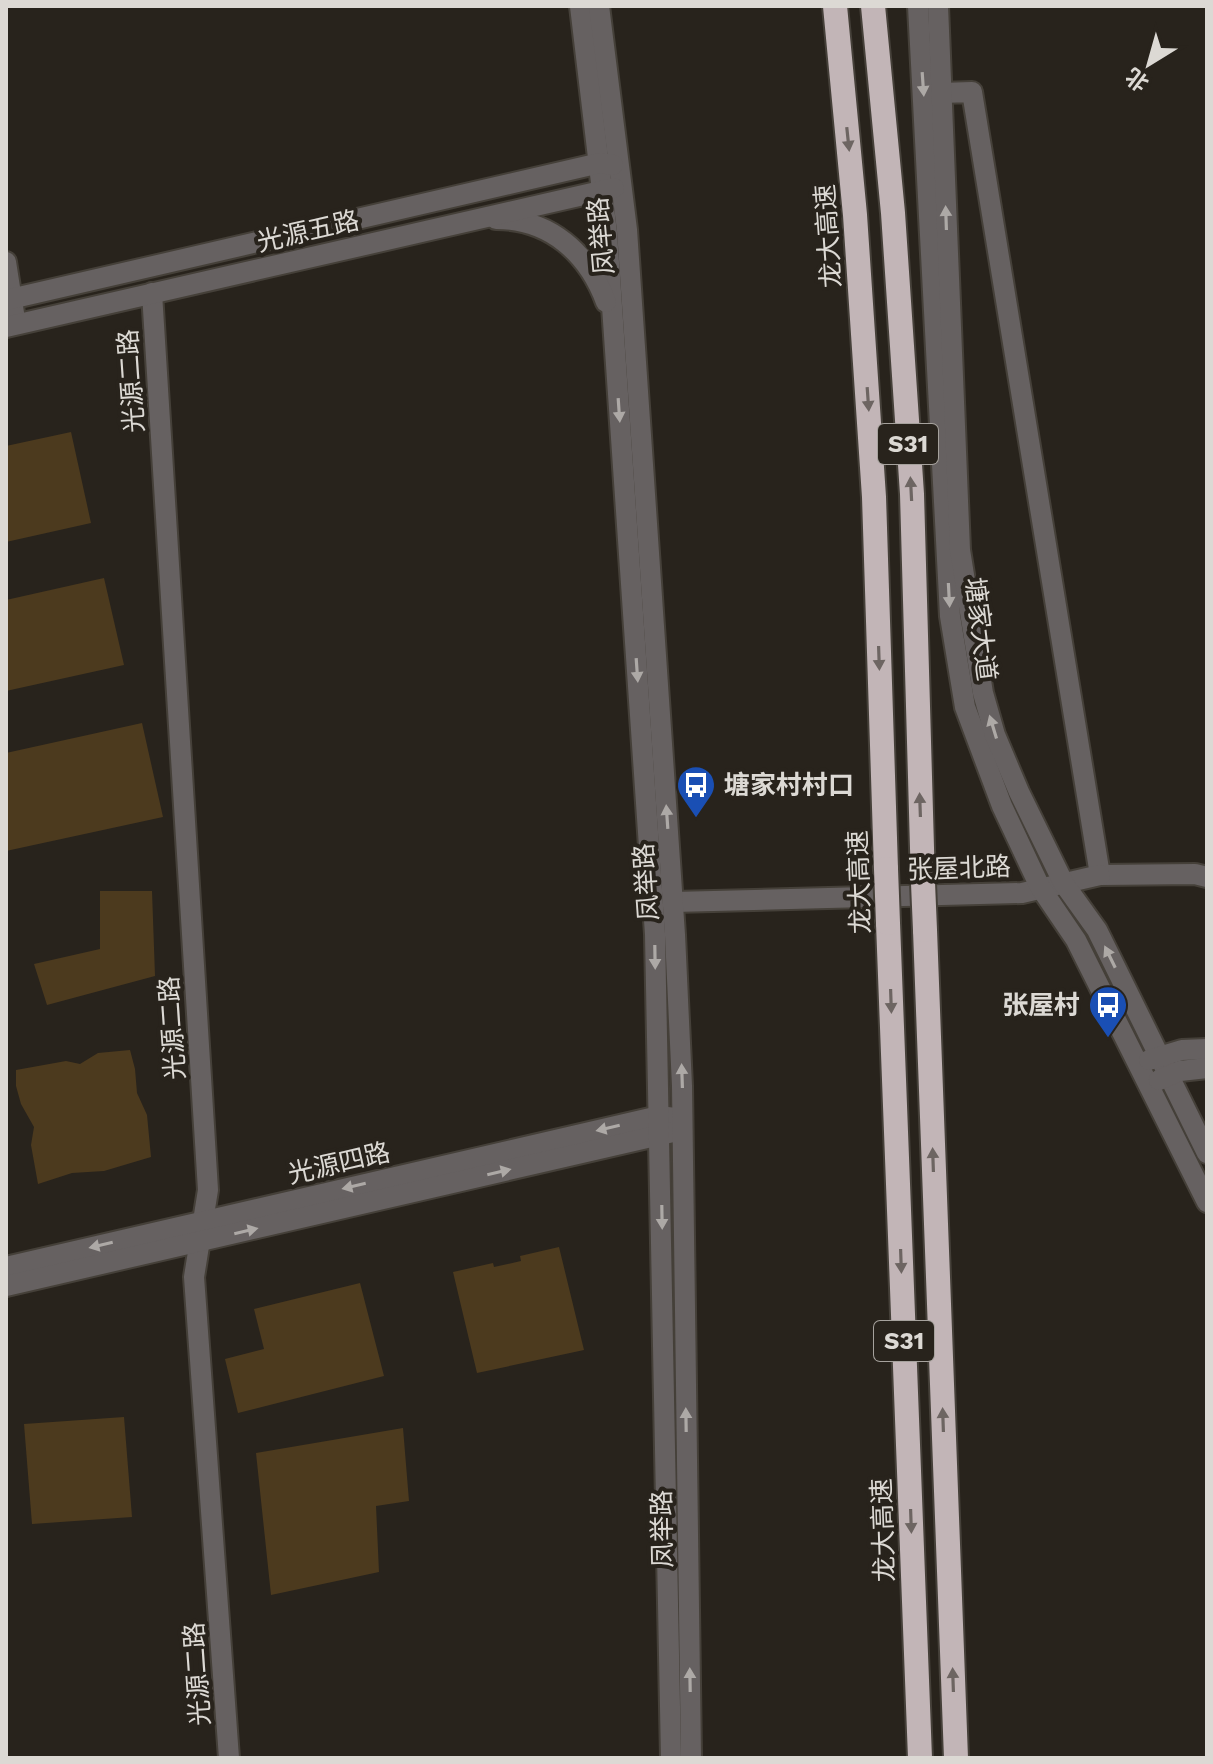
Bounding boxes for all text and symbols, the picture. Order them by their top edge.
north arrow [1109,24,1189,104]
text: 北 [1121,63,1154,96]
one-way arrow [917,72,930,97]
one-way arrow [842,127,855,152]
street label: 龙大高速 [809,183,847,289]
street label: 凤举路 [583,196,619,276]
street label: 光源五路 [254,205,362,257]
one-way arrow [940,205,953,230]
street label: 光源二路 [112,328,150,434]
one-way arrow [861,387,874,412]
one-way arrow [613,398,626,423]
road number: S31 [878,424,938,464]
one-way arrow [904,476,917,501]
street label: 塘家大道 [960,576,1002,682]
one-way arrow [943,583,956,608]
one-way arrow [873,646,885,671]
one-way arrow [631,658,644,683]
one-way arrow [986,714,999,738]
bus stop icon: 塘家村村口 [675,764,717,819]
place label: 塘家村村口 [724,770,854,800]
one-way arrow [913,792,926,817]
one-way arrow [660,804,673,829]
street label: 龙大高速 [842,830,876,934]
street label: 凤举路 [628,842,664,922]
street label: 张屋北路 [907,851,1011,885]
one-way arrow [649,945,662,970]
one-way arrow [1104,946,1117,969]
street label: 光源二路 [153,975,191,1081]
bus stop icon: 张屋村 [1087,984,1129,1039]
one-way arrow [885,989,898,1014]
place label: 张屋村 [1002,990,1080,1020]
one-way arrow [675,1063,688,1088]
one-way arrow [595,1122,620,1135]
street label: 光源四路 [285,1137,393,1189]
one-way arrow [927,1147,940,1172]
one-way arrow [487,1165,512,1178]
one-way arrow [342,1180,367,1193]
one-way arrow [656,1205,668,1230]
one-way arrow [233,1224,258,1237]
one-way arrow [88,1239,113,1252]
one-way arrow [895,1249,908,1274]
road number: S31 [874,1321,934,1361]
one-way arrow [680,1407,692,1432]
one-way arrow [937,1407,950,1432]
street label: 龙大高速 [866,1478,900,1582]
street label: 凤举路 [646,1490,678,1568]
one-way arrow [904,1509,917,1534]
street label: 光源二路 [178,1621,216,1727]
one-way arrow [684,1667,696,1692]
one-way arrow [947,1667,960,1692]

